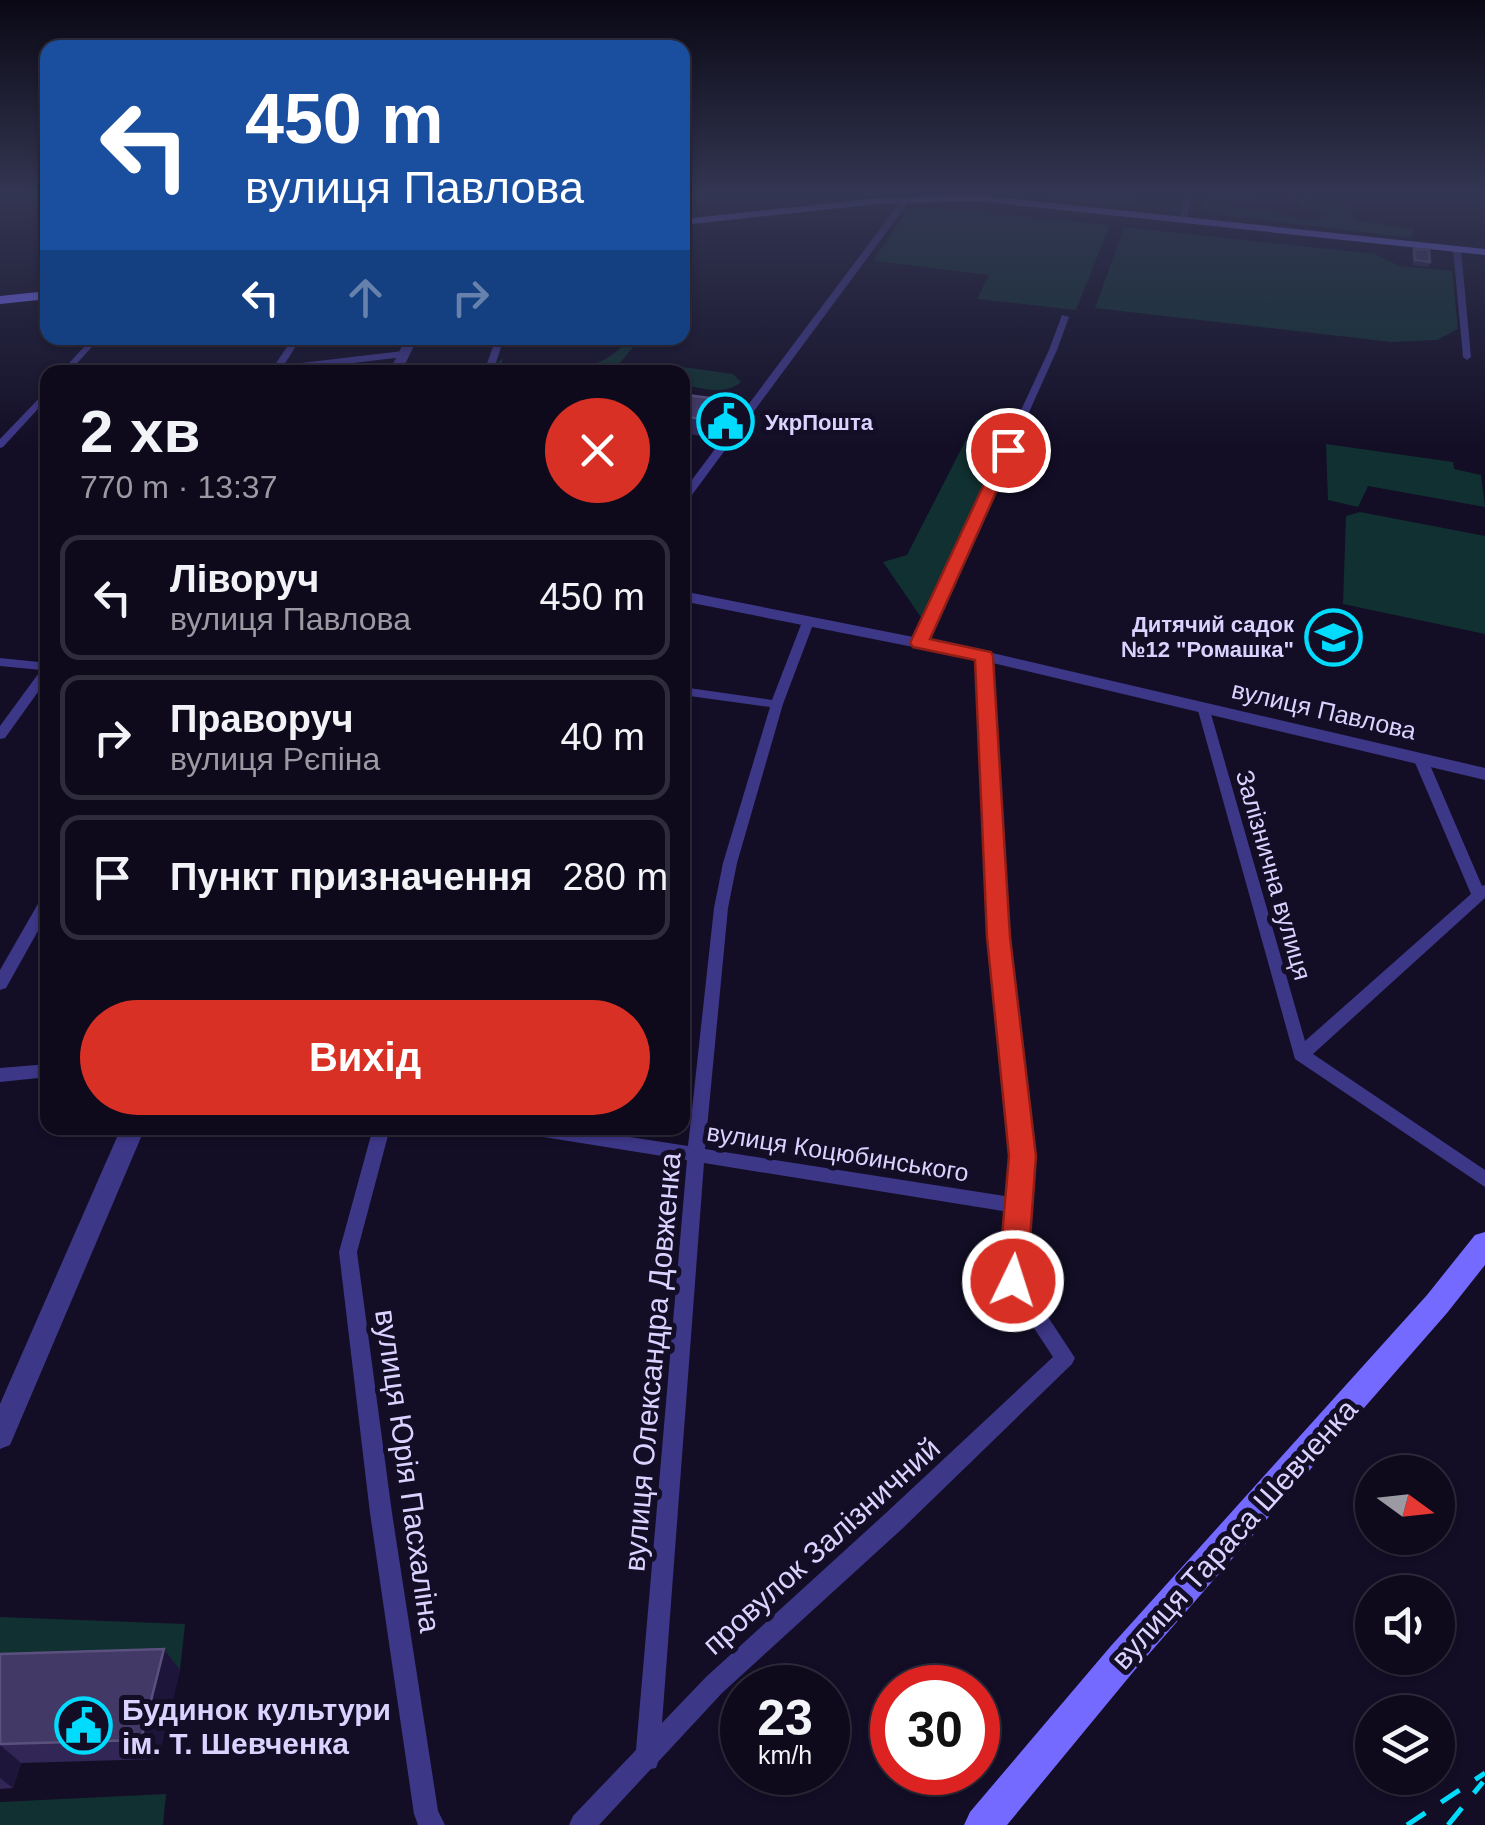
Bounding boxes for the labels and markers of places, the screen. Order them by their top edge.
public building icon: УкрПошта [696,392,756,452]
pin [966,408,1051,493]
place label: УкрПошта [765,410,874,435]
school or university icon: Дитячий садок №12 "Ромашка" [1303,607,1363,667]
place label: Дитячий садок №12 "Ромашка" [1121,612,1295,662]
place label: Будинок культури ім. Т. Шевченка [122,1693,391,1760]
public building icon: Будинок культури ім. Т. Шевченка [53,1696,113,1756]

